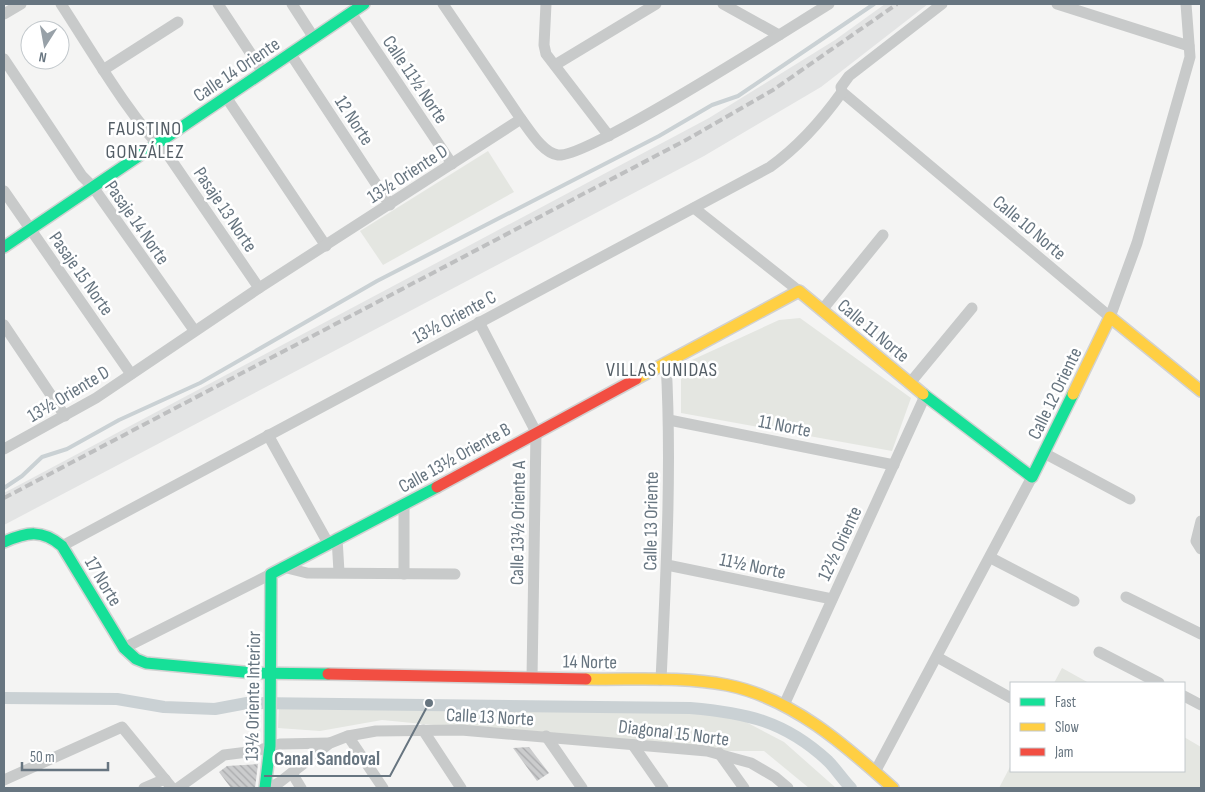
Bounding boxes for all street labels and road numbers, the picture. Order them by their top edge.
street label: Calle 11½ Norte [377,32,452,128]
street label: Calle 14 Oriente [189,33,284,107]
street label: 12 Norte [329,92,378,150]
street label: 13½ Oriente D [363,140,452,209]
street label: Pasaje 13 Norte [188,163,262,257]
street label: Pasaje 14 Norte [99,176,174,269]
street label: Calle 10 Norte [988,191,1070,265]
street label: Pasaje 15 Norte [44,228,118,320]
street label: 13½ Oriente C [409,286,500,349]
street label: Calle 11 Norte [832,294,914,368]
street label: Calle 12 Oriente [1023,344,1087,443]
street label: 13½ Oriente D [24,361,114,428]
street label: 11 Norte [757,410,813,443]
street label: Calle 13½ Oriente B [395,418,515,499]
street label: Calle 13½ Oriente A [506,460,531,585]
street label: Calle 13 Oriente [639,471,664,571]
street label: 12½ Oriente [813,503,868,584]
street label: 11½ Norte [718,548,788,585]
street label: 17 Norte [79,553,126,611]
street label: 13½ Oriente Interior [241,630,266,761]
street label: 14 Norte [563,651,617,674]
street label: Calle 13 Norte [445,704,535,731]
street label: Diagonal 15 Norte [617,715,731,752]

